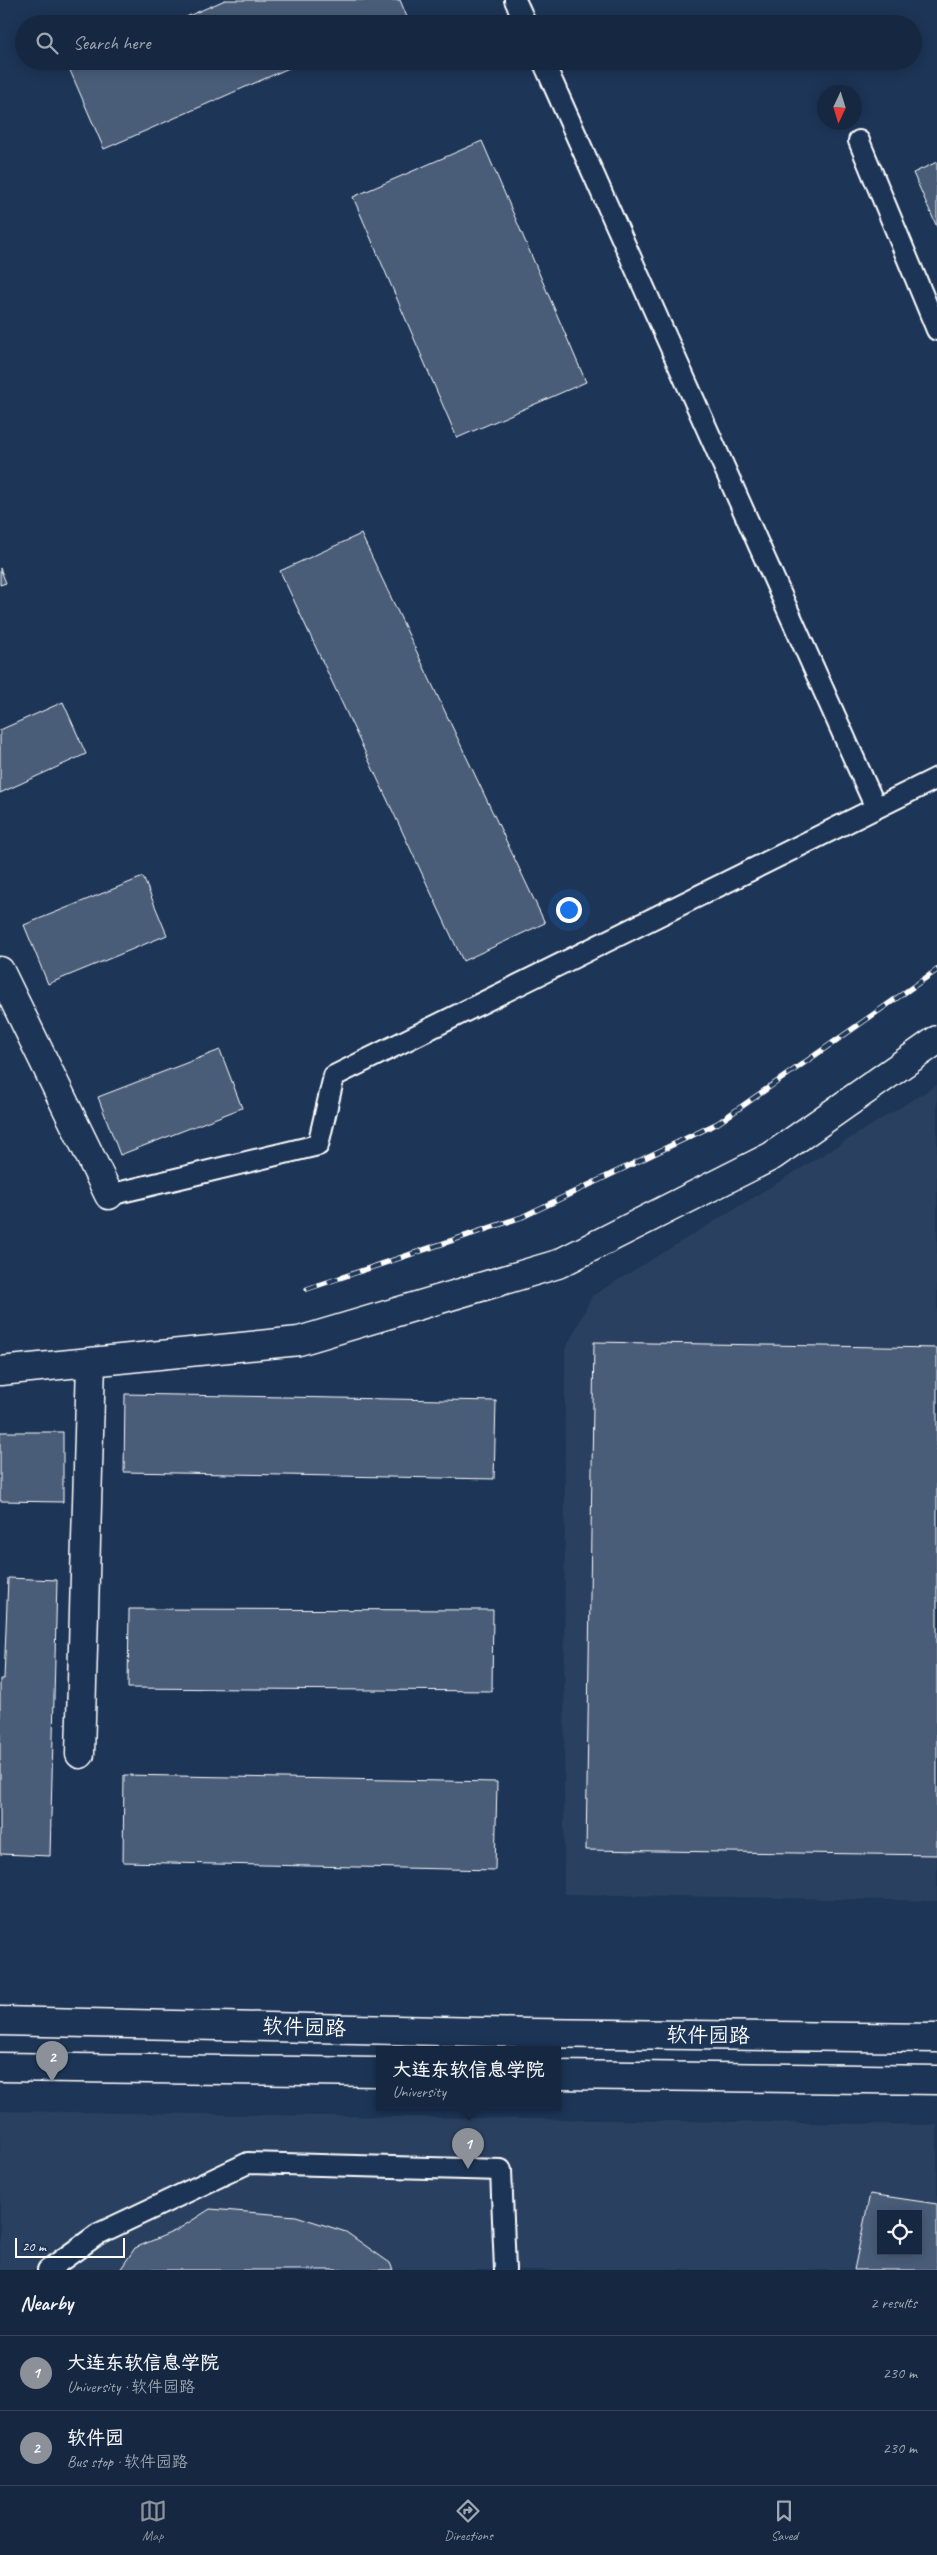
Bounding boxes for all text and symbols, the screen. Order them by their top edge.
search box [15,15,922,70]
icon: search [33,29,61,57]
text: Search here [73,31,150,55]
north arrow [817,85,862,130]
your location [556,897,582,923]
street label: 软件园路 [262,2013,346,2041]
street label: 软件园路 [666,2021,750,2049]
pin: 2 [36,2041,68,2082]
popup [376,2046,561,2111]
text: 大连东软信息学院 [392,2058,545,2082]
text: University [392,2082,446,2102]
pin: 1 [452,2128,484,2169]
map controls [877,2210,922,2255]
button: locate [877,2210,922,2255]
scale bar [15,2235,125,2258]
text: 20 m [22,2238,46,2255]
text: Nearby [20,2290,73,2316]
text: 2 results [870,2293,917,2313]
text: 大连东软信息学院 [67,2351,219,2375]
text: 1 [32,2363,40,2383]
text: 230 m [883,2363,917,2383]
text: University · 软件园路 [67,2377,195,2397]
text: 软件园 [67,2426,124,2450]
text: 2 [32,2438,40,2458]
text: 230 m [883,2438,917,2458]
text: Bus stop · 软件园路 [67,2452,188,2472]
tab: Map [139,2497,167,2544]
tab: Directions [444,2497,493,2544]
tab: Saved [770,2497,798,2544]

